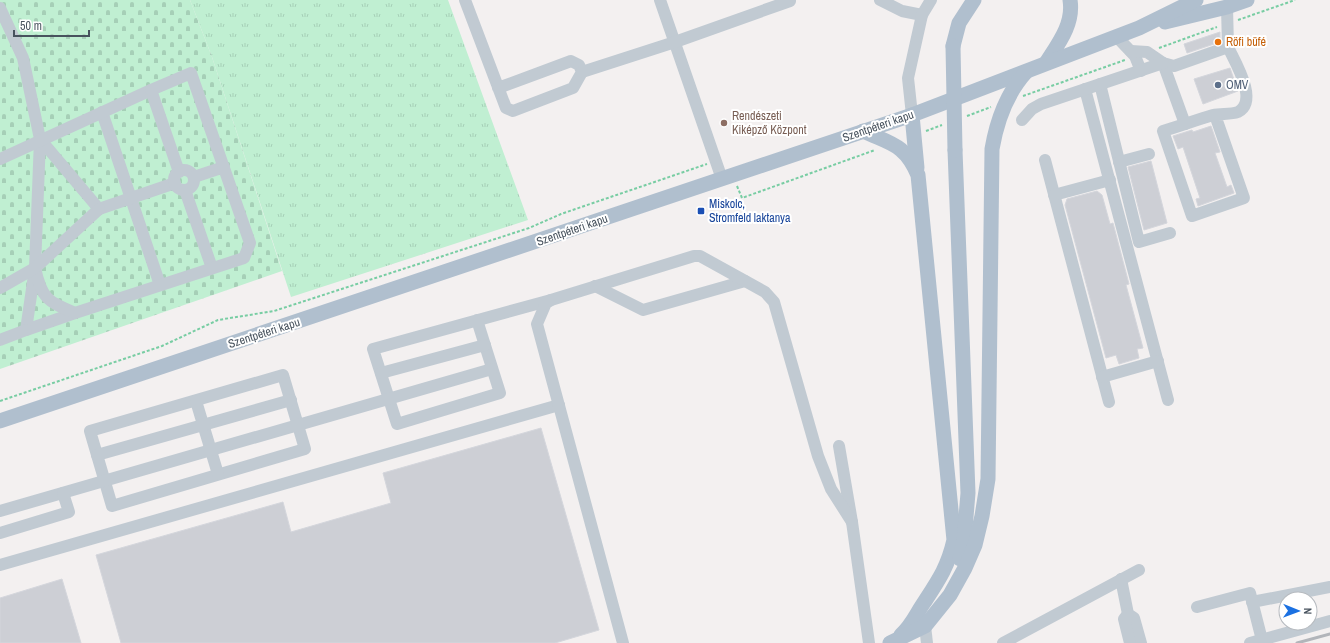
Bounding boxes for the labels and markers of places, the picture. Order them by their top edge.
place label: Röfi büfé [1226,34,1266,50]
marker: Röfi büfé [1213,37,1223,47]
place label: OMV [1226,77,1249,93]
marker: OMV [1213,80,1223,90]
place label: Rendészeti Kiképző Központ [732,108,807,138]
marker: Rendészeti Kiképző Központ [719,118,729,128]
place label: Miskolc, Stromfeld laktanya [709,196,791,226]
marker: Miskolc, Stromfeld laktanya [696,206,706,216]

